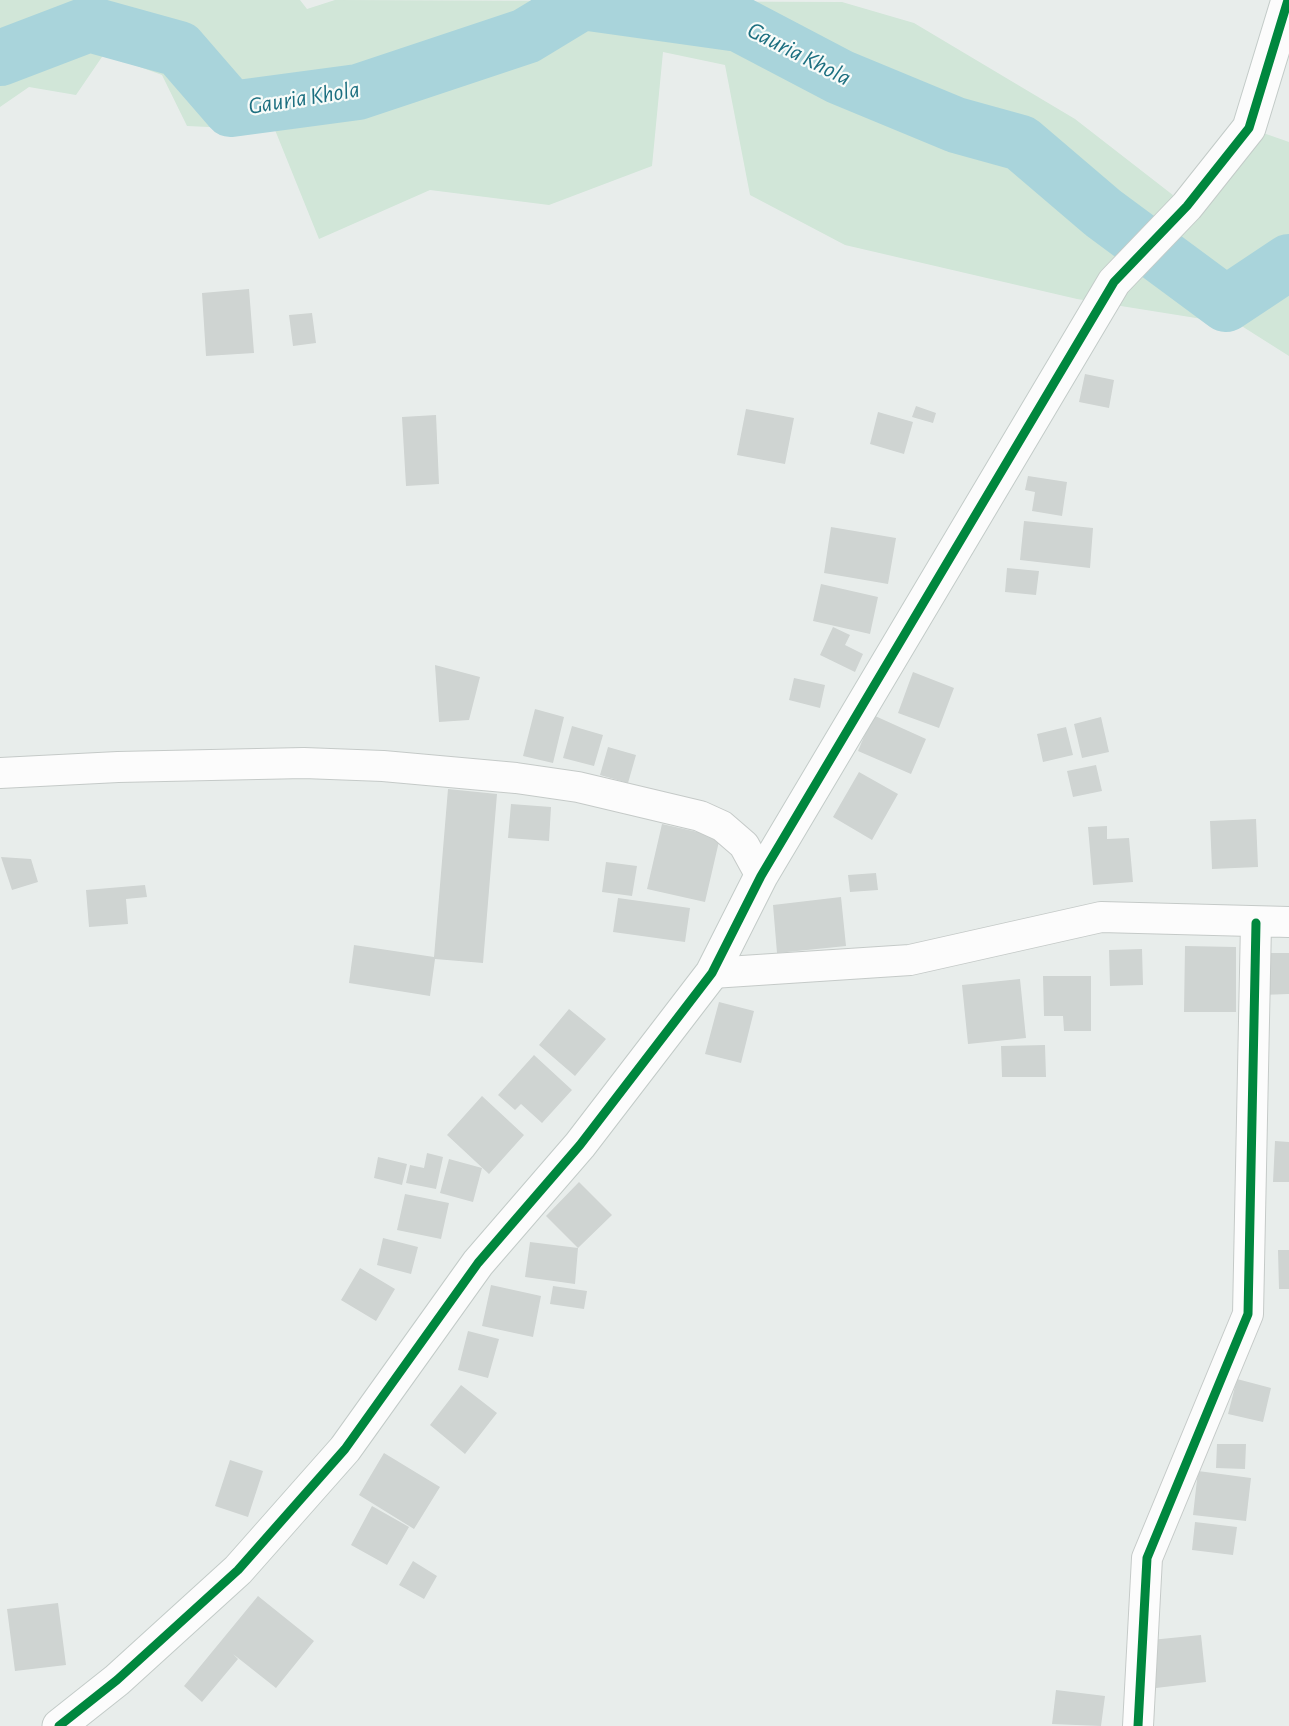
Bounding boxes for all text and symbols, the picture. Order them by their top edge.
water label: Gauria Khola [742,16,856,92]
water label: Gauria Khola [246,75,362,121]

